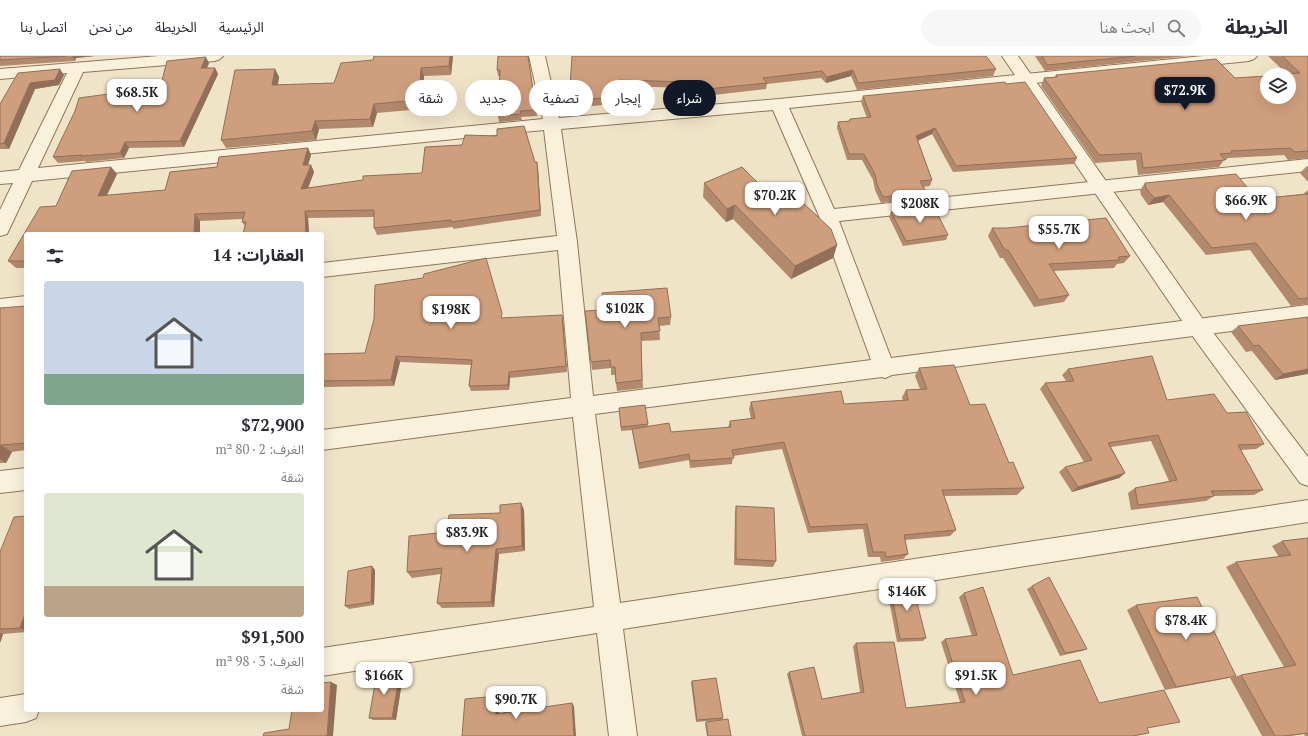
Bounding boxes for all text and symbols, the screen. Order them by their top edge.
search box [921,10,1201,46]
text: الخريطة [1225,14,1288,39]
text: اتصل بنا [20,17,67,36]
text: من نحن [89,17,133,36]
text: الخريطة [155,17,197,36]
text: الرئيسية [219,17,264,36]
text: ابحث هنا [1100,17,1155,37]
icon: search [1165,17,1187,39]
map controls [1260,68,1296,104]
button: layers [1260,68,1296,104]
pin: $72.9K [1152,77,1218,111]
pin: $68.5K [104,79,170,113]
chip: شقة [405,80,457,116]
chip: جديد [465,80,521,116]
chip: تصفية [529,80,593,116]
chip: إيجار [601,80,655,116]
chip: شراء [663,80,716,116]
text: $72.9K [1164,81,1206,99]
text: $68.5K [116,83,158,101]
pin: $70.2K [742,182,808,216]
text: $70.2K [754,186,796,204]
pin: $66.9K [1213,187,1279,221]
pin: $208K [892,190,948,224]
text: $66.9K [1225,191,1267,209]
text: $208K [901,194,939,212]
pin: $55.7K [1026,216,1092,250]
text: $55.7K [1038,220,1080,238]
text: العقارات: 14 [212,243,304,266]
icon: filters [44,245,66,267]
pin: $102K [597,295,653,329]
pin: $198K [423,296,479,330]
text: $102K [606,299,644,317]
text: $198K [432,300,470,318]
icon: home [138,307,210,379]
text: $72,900 [241,413,304,436]
text: الغرف: 2 · 80 m² [216,440,304,458]
text: شقة [281,468,304,486]
icon: home [138,519,210,591]
pin: $83.9K [434,519,500,553]
text: $83.9K [446,523,488,541]
pin: $146K [879,578,935,612]
text: $146K [888,582,926,600]
pin: $78.4K [1153,607,1219,641]
text: $78.4K [1165,611,1207,629]
text: $91,500 [241,625,304,648]
text: الغرف: 3 · 98 m² [216,652,304,670]
pin: $166K [356,662,412,696]
pin: $91.5K [943,662,1009,696]
text: $166K [365,666,403,684]
text: $91.5K [955,666,997,684]
text: شقة [281,680,304,698]
pin: $90.7K [483,686,549,720]
text: $90.7K [495,690,537,708]

